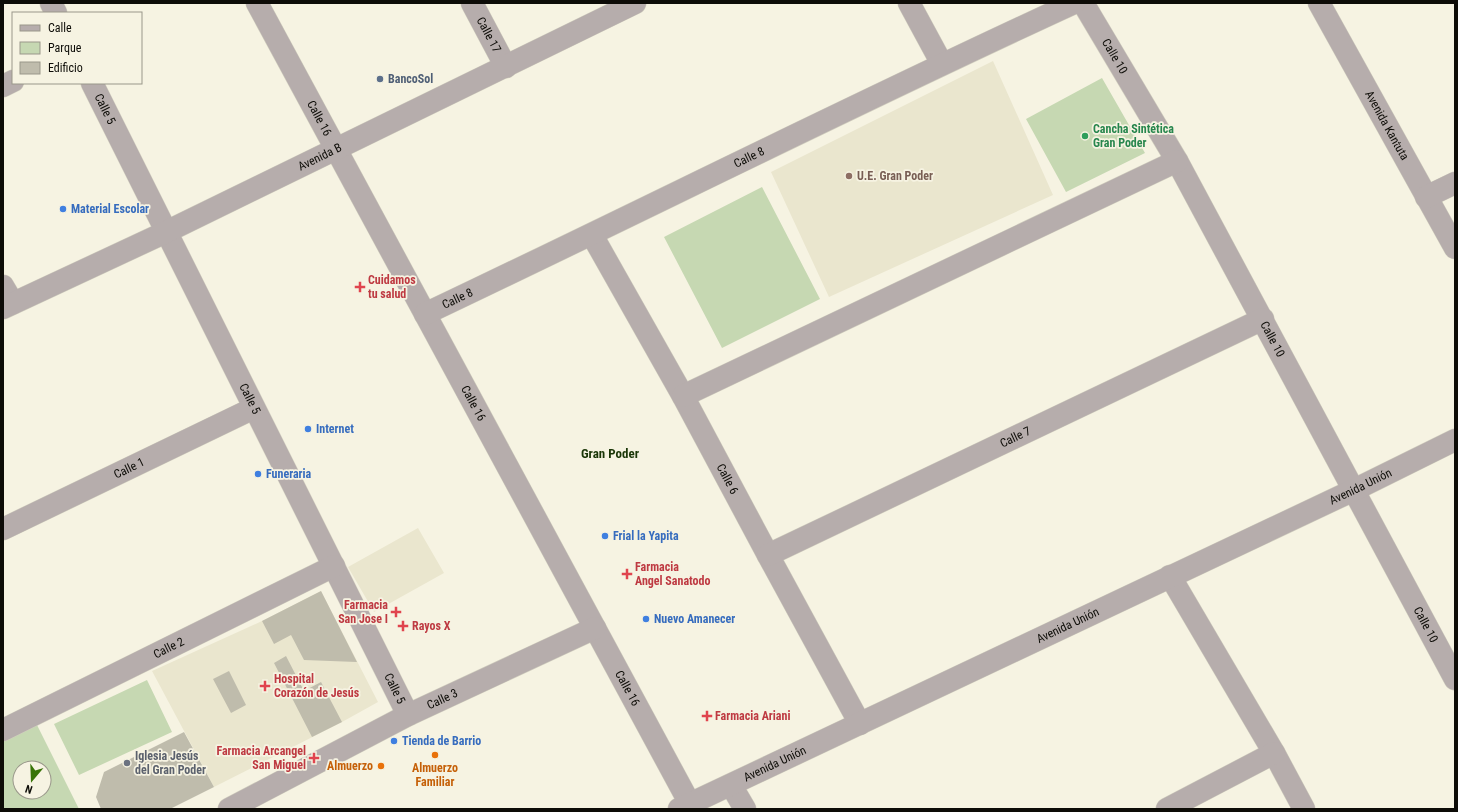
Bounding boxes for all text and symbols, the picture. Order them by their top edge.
legend [12,12,142,84]
street label: Calle 17 [474,15,504,55]
text: Calle [48,21,72,35]
street label: Calle 10 [1099,36,1131,76]
text: Parque [48,41,82,55]
text: Edificio [48,61,83,75]
place label: BancoSol [388,72,433,86]
marker: BancoSol [375,74,385,84]
street label: Avenida Kantuta [1362,88,1412,163]
street label: Calle 5 [91,91,119,127]
street label: Calle 16 [304,98,335,138]
place label: Cancha Sintética Gran Poder [1093,122,1174,150]
marker: Cancha Sintética Gran Poder [1080,131,1090,141]
street label: Avenida B [296,140,344,173]
street label: Calle 8 [732,144,767,171]
place label: U.E. Gran Poder [857,169,933,183]
marker: U.E. Gran Poder [844,171,854,181]
place label: Material Escolar [71,202,149,216]
marker: Material Escolar [58,204,68,214]
place label: Cuidamos tu salud [368,273,416,301]
marker: Cuidamos tu salud [355,282,365,292]
street label: Calle 8 [440,285,475,312]
street label: Calle 10 [1257,319,1288,359]
street label: Calle 5 [236,381,263,416]
street label: Calle 16 [458,383,489,424]
place label: Internet [316,422,354,436]
marker: Internet [303,424,313,434]
street label: Calle 7 [998,424,1033,450]
district label: Gran Poder [581,446,640,461]
street label: Calle 1 [111,455,147,482]
street label: Calle 6 [714,461,741,497]
street label: Avenida Unión [1327,465,1394,508]
place label: Funeraria [266,467,312,481]
marker: Funeraria [253,469,263,479]
place label: Frial la Yapita [613,529,679,543]
marker: Frial la Yapita [600,531,610,541]
place label: Farmacia Angel Sanatodo [635,560,710,588]
marker: Farmacia Angel Sanatodo [622,569,632,579]
place label: Farmacia San Jose I [338,598,388,626]
street label: Avenida Unión [1034,604,1101,646]
street label: Calle 10 [1411,604,1441,645]
marker: Farmacia San Jose I [391,607,401,617]
place label: Nuevo Amanecer [654,612,735,626]
marker: Nuevo Amanecer [641,614,651,624]
place label: Rayos X [412,619,451,633]
marker: Rayos X [397,620,409,632]
street label: Calle 2 [151,634,186,661]
street label: Calle 16 [612,668,643,709]
street label: Calle 5 [381,671,408,706]
place label: Hospital Corazón de Jesús [274,672,360,700]
marker: Hospital Corazón de Jesús [259,680,271,692]
street label: Calle 3 [425,686,460,712]
place label: Farmacia Ariani [715,709,790,723]
marker: Farmacia Ariani [702,711,712,721]
place label: Tienda de Barrio [402,734,481,748]
marker: Tienda de Barrio [389,736,399,746]
street label: Avenida Unión [741,743,809,784]
place label: Farmacia Arcangel San Miguel [216,744,306,772]
place label: Iglesia Jesús del Gran Poder [135,749,206,777]
marker: Almuerzo Familiar [430,750,440,760]
marker: Farmacia Arcangel San Miguel [309,753,319,763]
marker: Iglesia Jesús del Gran Poder [122,758,132,768]
place label: Almuerzo [327,759,373,773]
north arrow [12,760,52,800]
marker: Almuerzo [376,761,386,771]
place label: Almuerzo Familiar [412,761,458,789]
text: N [23,782,34,796]

